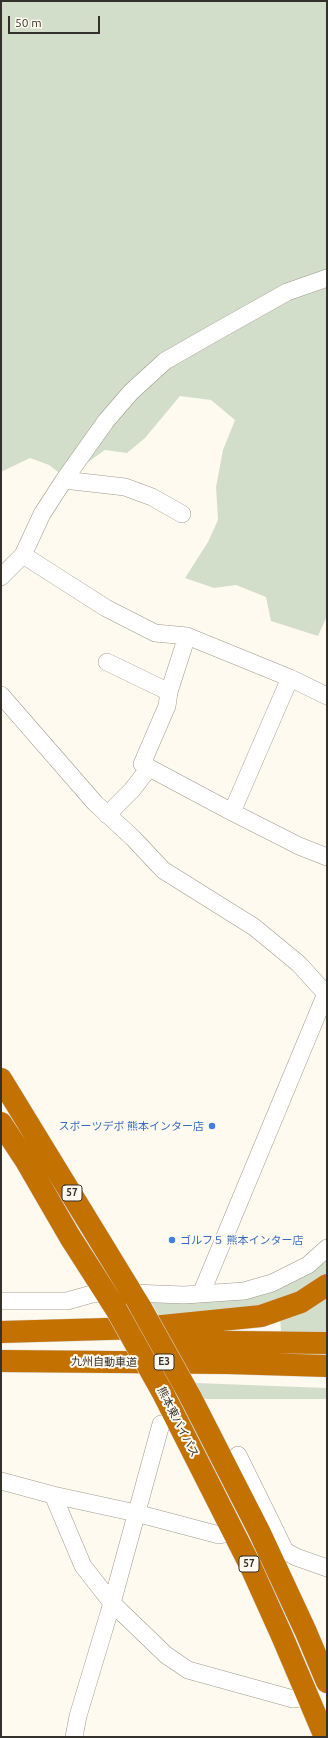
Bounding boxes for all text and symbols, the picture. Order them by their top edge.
scale bar [10,8,102,34]
text: 50 m [15,16,42,29]
place label: スポーツデポ 熊本インター店 [58,1119,204,1133]
marker: スポーツデポ 熊本インター店 [207,1121,217,1131]
road number: 57 [62,1185,82,1201]
place label: ゴルフ５ 熊本インター店 [180,1233,304,1247]
marker: ゴルフ５ 熊本インター店 [167,1235,177,1245]
road number: E3 [154,1354,174,1370]
street label: 九州自動車道 [71,1355,137,1369]
street label: 熊本東バイパス [155,1385,201,1459]
road number: 57 [239,1556,259,1572]

